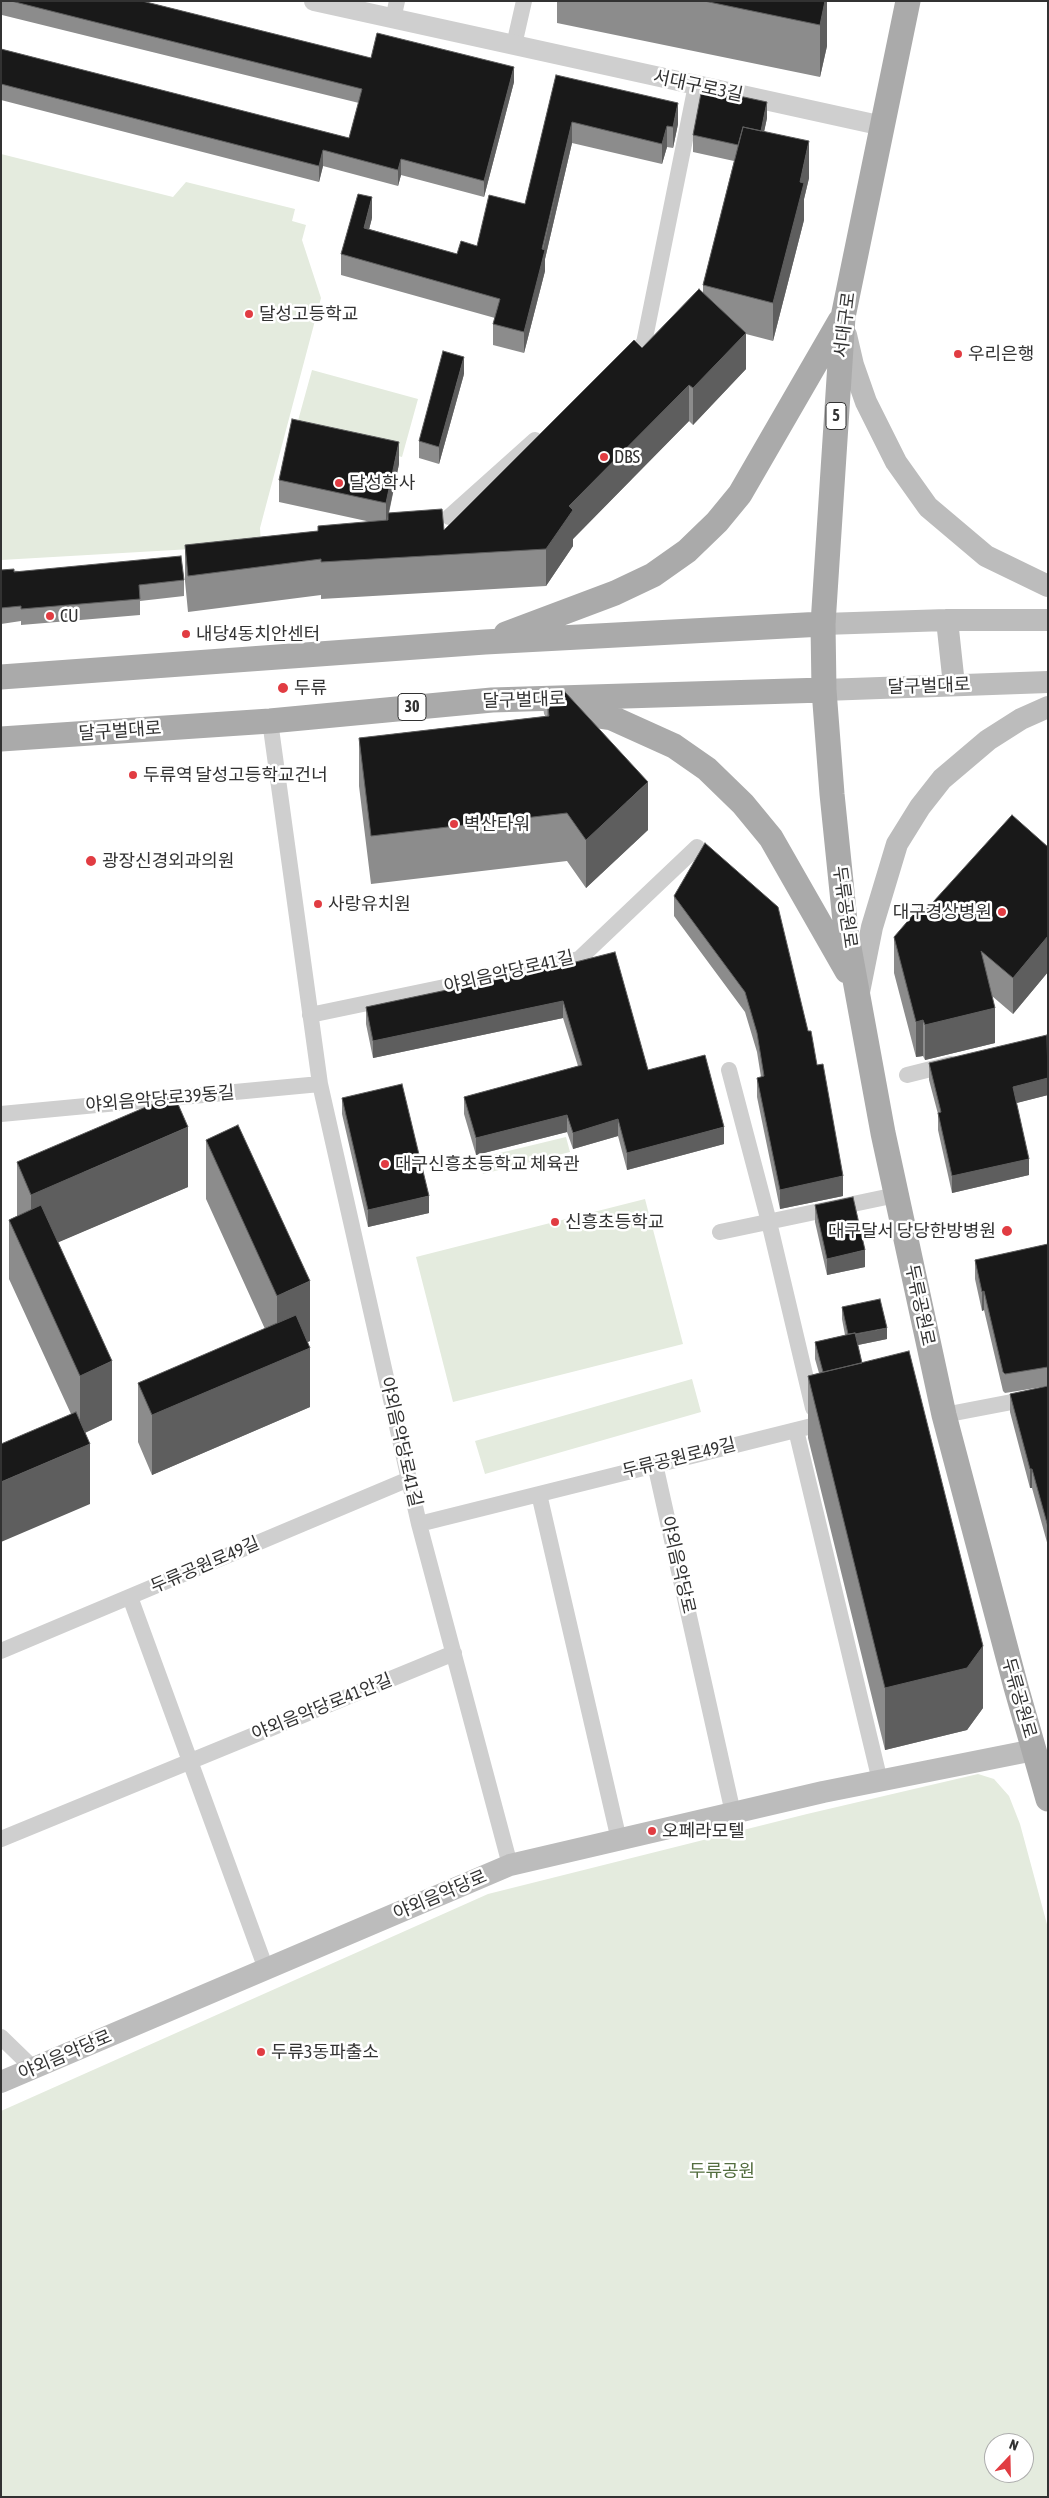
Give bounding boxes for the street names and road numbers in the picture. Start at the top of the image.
street label: 서대구로3길 [651,66,745,106]
street label: 서대구로 [830,291,860,359]
road number: 5 [826,402,846,430]
street label: 달구벌대로 [887,674,971,698]
street label: 달구벌대로 [482,688,566,712]
road number: 30 [398,694,426,720]
street label: 달구벌대로 [78,717,162,745]
street label: 두류공원로 [829,864,861,950]
street label: 야외음악당로41길 [442,947,576,997]
street label: 야외음악당로39동길 [85,1082,235,1116]
street label: 두류공원로 [901,1262,939,1348]
street label: 야외음악당로41길 [376,1375,426,1509]
street label: 두류공원로49길 [620,1433,738,1483]
street label: 야외음악당로 [656,1514,700,1616]
street label: 두류공원로49길 [147,1532,263,1598]
street label: 두류공원로 [997,1655,1041,1741]
street label: 야외음악당로41안길 [249,1669,395,1745]
street label: 야외음악당로 [390,1866,490,1924]
street label: 야외음악당로 [15,2026,115,2084]

